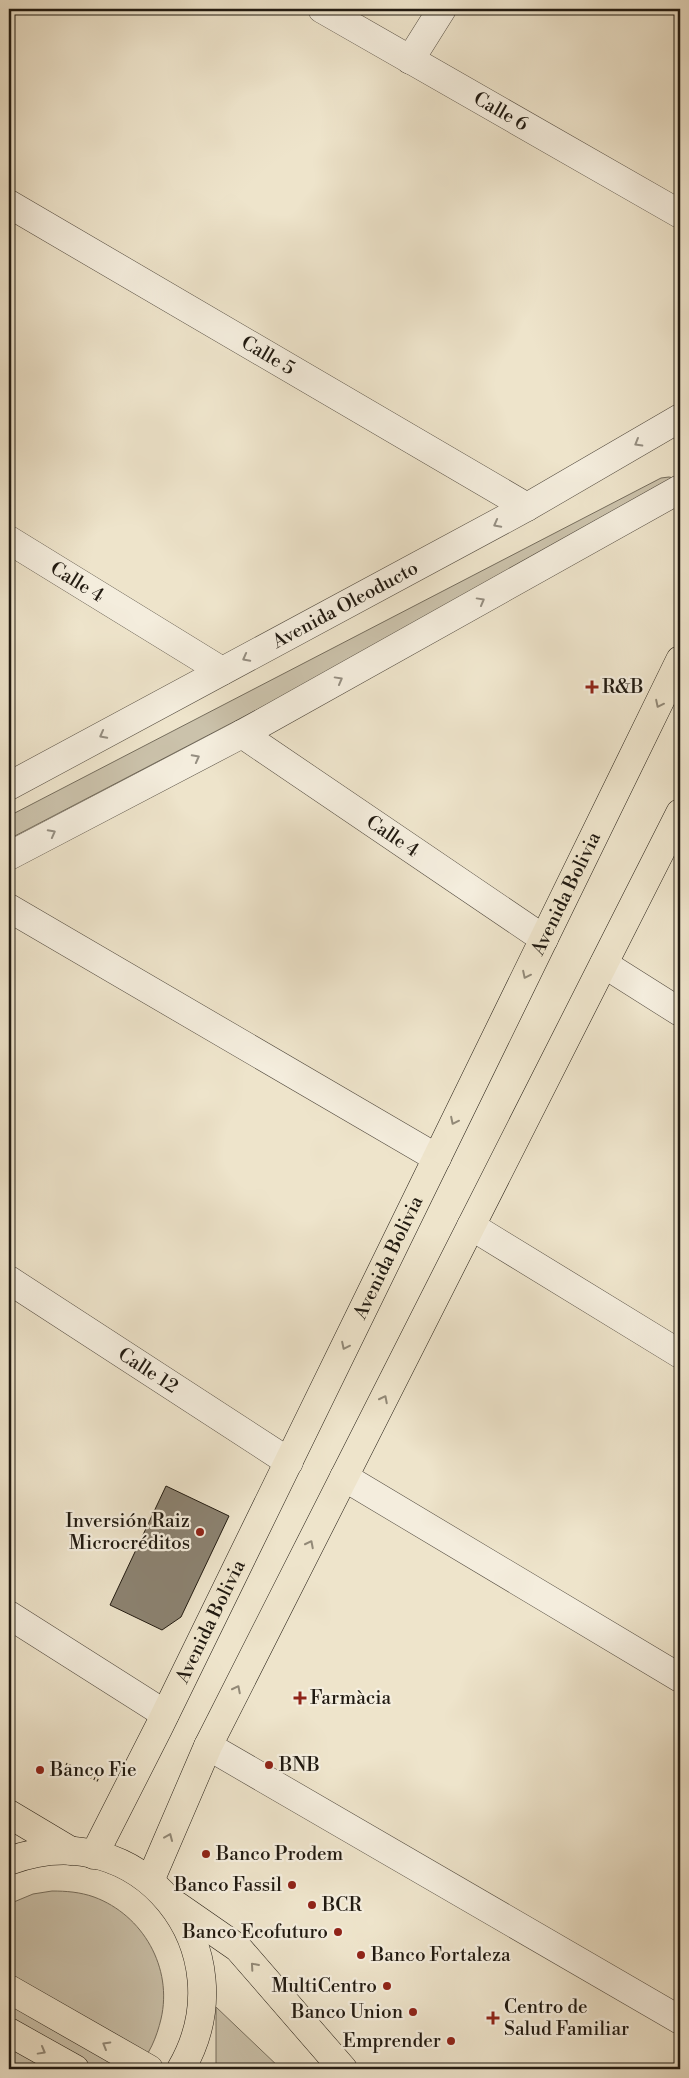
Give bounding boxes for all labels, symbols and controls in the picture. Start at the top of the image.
street label: Calle 6 [469,86,532,136]
street label: Calle 5 [237,330,299,380]
one-way arrow [635,436,644,446]
one-way arrow [493,517,502,527]
street label: Calle 4 [46,556,108,608]
street label: Avenida Oleoducto [267,556,422,654]
one-way arrow [475,597,484,607]
one-way arrow [242,652,251,662]
place label: R&B [602,675,644,699]
one-way arrow [333,676,342,686]
marker: R&B [586,681,598,693]
one-way arrow [655,699,665,708]
one-way arrow [99,729,108,739]
one-way arrow [191,754,200,764]
street label: Calle 4 [362,810,424,863]
street label: Avenida Bolivia [525,828,606,960]
one-way arrow [47,829,56,839]
one-way arrow [522,970,532,979]
one-way arrow [450,1116,461,1125]
street label: Avenida Bolivia [348,1192,429,1324]
one-way arrow [341,1341,351,1350]
street label: Calle 12 [114,1342,183,1399]
one-way arrow [378,1395,388,1404]
place label: Inversión Raiz Microcréditos [66,1509,190,1555]
marker: Inversión Raiz Microcréditos [194,1526,206,1538]
one-way arrow [304,1541,314,1550]
street label: Avenida Bolivia [170,1556,251,1688]
one-way arrow [231,1685,241,1694]
place label: Farmàcia [310,1686,392,1710]
marker: Farmàcia [294,1692,306,1704]
place label: BNB [278,1753,320,1777]
place label: Banco Fie [49,1758,137,1782]
marker: BNB [263,1759,275,1771]
marker: Banco Fie [34,1764,46,1776]
one-way arrow [162,1833,173,1842]
place label: Banco Prodem [215,1842,344,1866]
marker: Banco Prodem [200,1848,212,1860]
place label: Banco Fassil [173,1873,282,1897]
marker: Banco Fassil [286,1879,298,1891]
place label: BCR [321,1893,362,1917]
marker: BCR [306,1899,318,1911]
place label: Banco Ecofuturo [181,1920,328,1944]
marker: Banco Ecofuturo [332,1926,344,1938]
place label: Banco Fortaleza [370,1943,511,1967]
marker: Banco Fortaleza [355,1949,367,1961]
one-way arrow [251,1963,260,1972]
place label: MultiCentro [271,1974,377,1998]
marker: MultiCentro [381,1980,393,1992]
place label: Centro de Salud Familiar [504,1995,629,2041]
place label: Banco Union [290,2000,403,2024]
marker: Banco Union [407,2006,419,2018]
marker: Centro de Salud Familiar [486,2011,500,2025]
place label: Emprender [343,2029,441,2053]
marker: Emprender [445,2035,457,2047]
one-way arrow [103,2041,112,2051]
one-way arrow [36,2044,45,2054]

